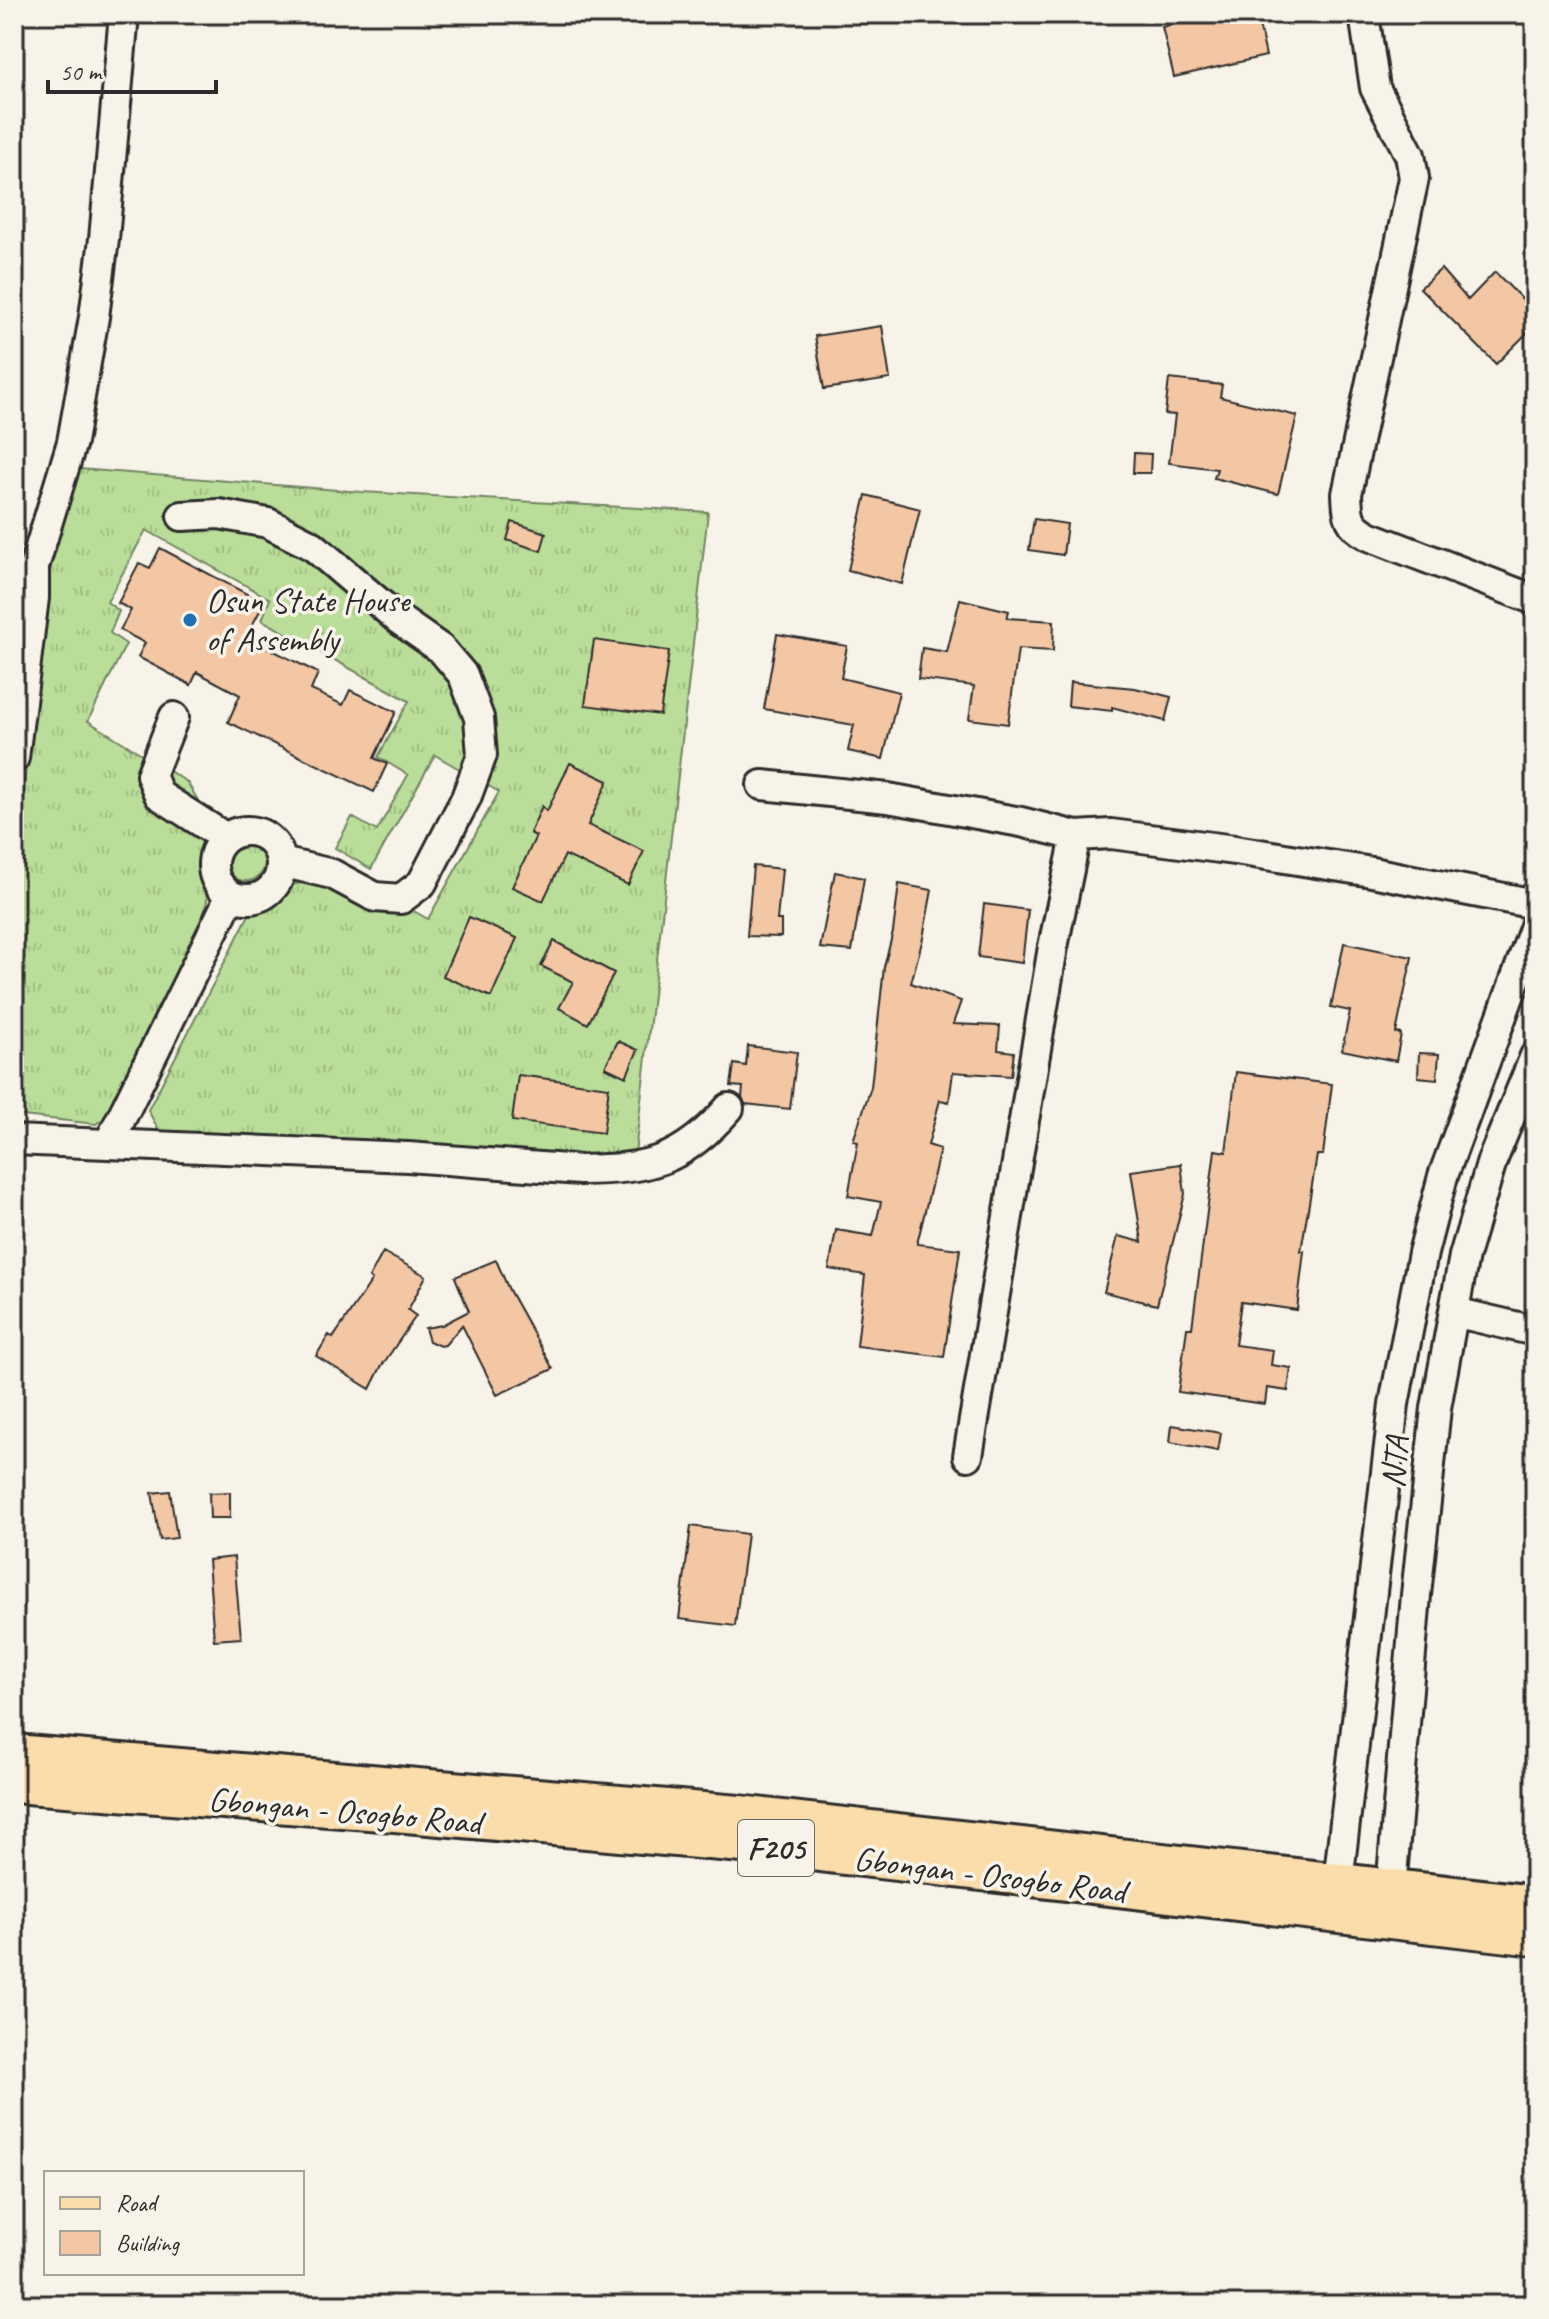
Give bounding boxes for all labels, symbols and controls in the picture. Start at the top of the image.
scale bar [48,44,216,94]
text: 50 m [60,57,103,87]
place label: Osun State House of Assembly [206,579,411,661]
marker: Osun State House of Assembly [181,611,199,629]
street label: NTA [1370,1432,1419,1490]
street label: Gbongan - Osogbo Road [207,1777,488,1844]
road number: F205 [738,1820,814,1876]
street label: Gbongan - Osogbo Road [852,1837,1133,1913]
legend [44,2171,304,2275]
text: Road [116,2188,160,2218]
text: Building [116,2228,181,2258]

